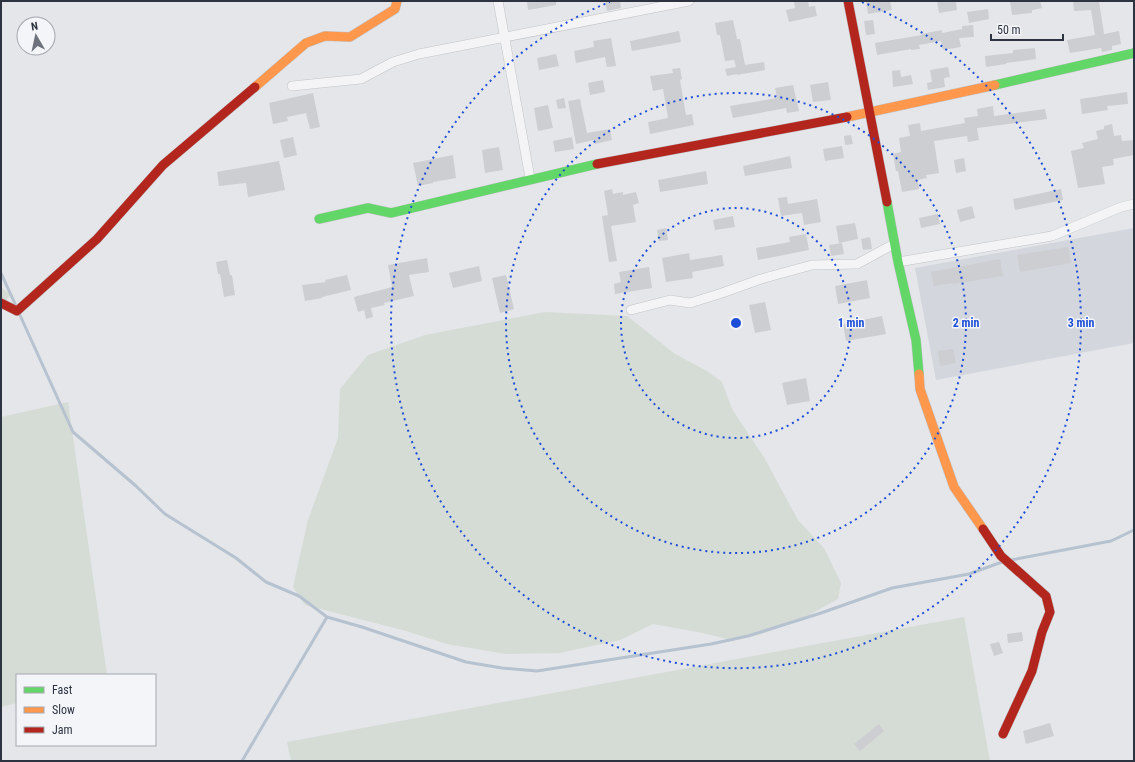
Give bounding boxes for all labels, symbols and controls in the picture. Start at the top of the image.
north arrow [16,16,56,56]
scale bar [991,16,1063,42]
text: N [30,20,39,34]
text: 50 m [997,23,1021,37]
centre of rings [729,316,743,330]
text: 1 min [838,316,864,330]
text: 2 min [953,316,979,330]
text: 3 min [1068,316,1094,330]
legend [16,674,156,746]
text: Fast [52,683,73,697]
text: Slow [52,703,75,717]
text: Jam [52,723,73,737]

